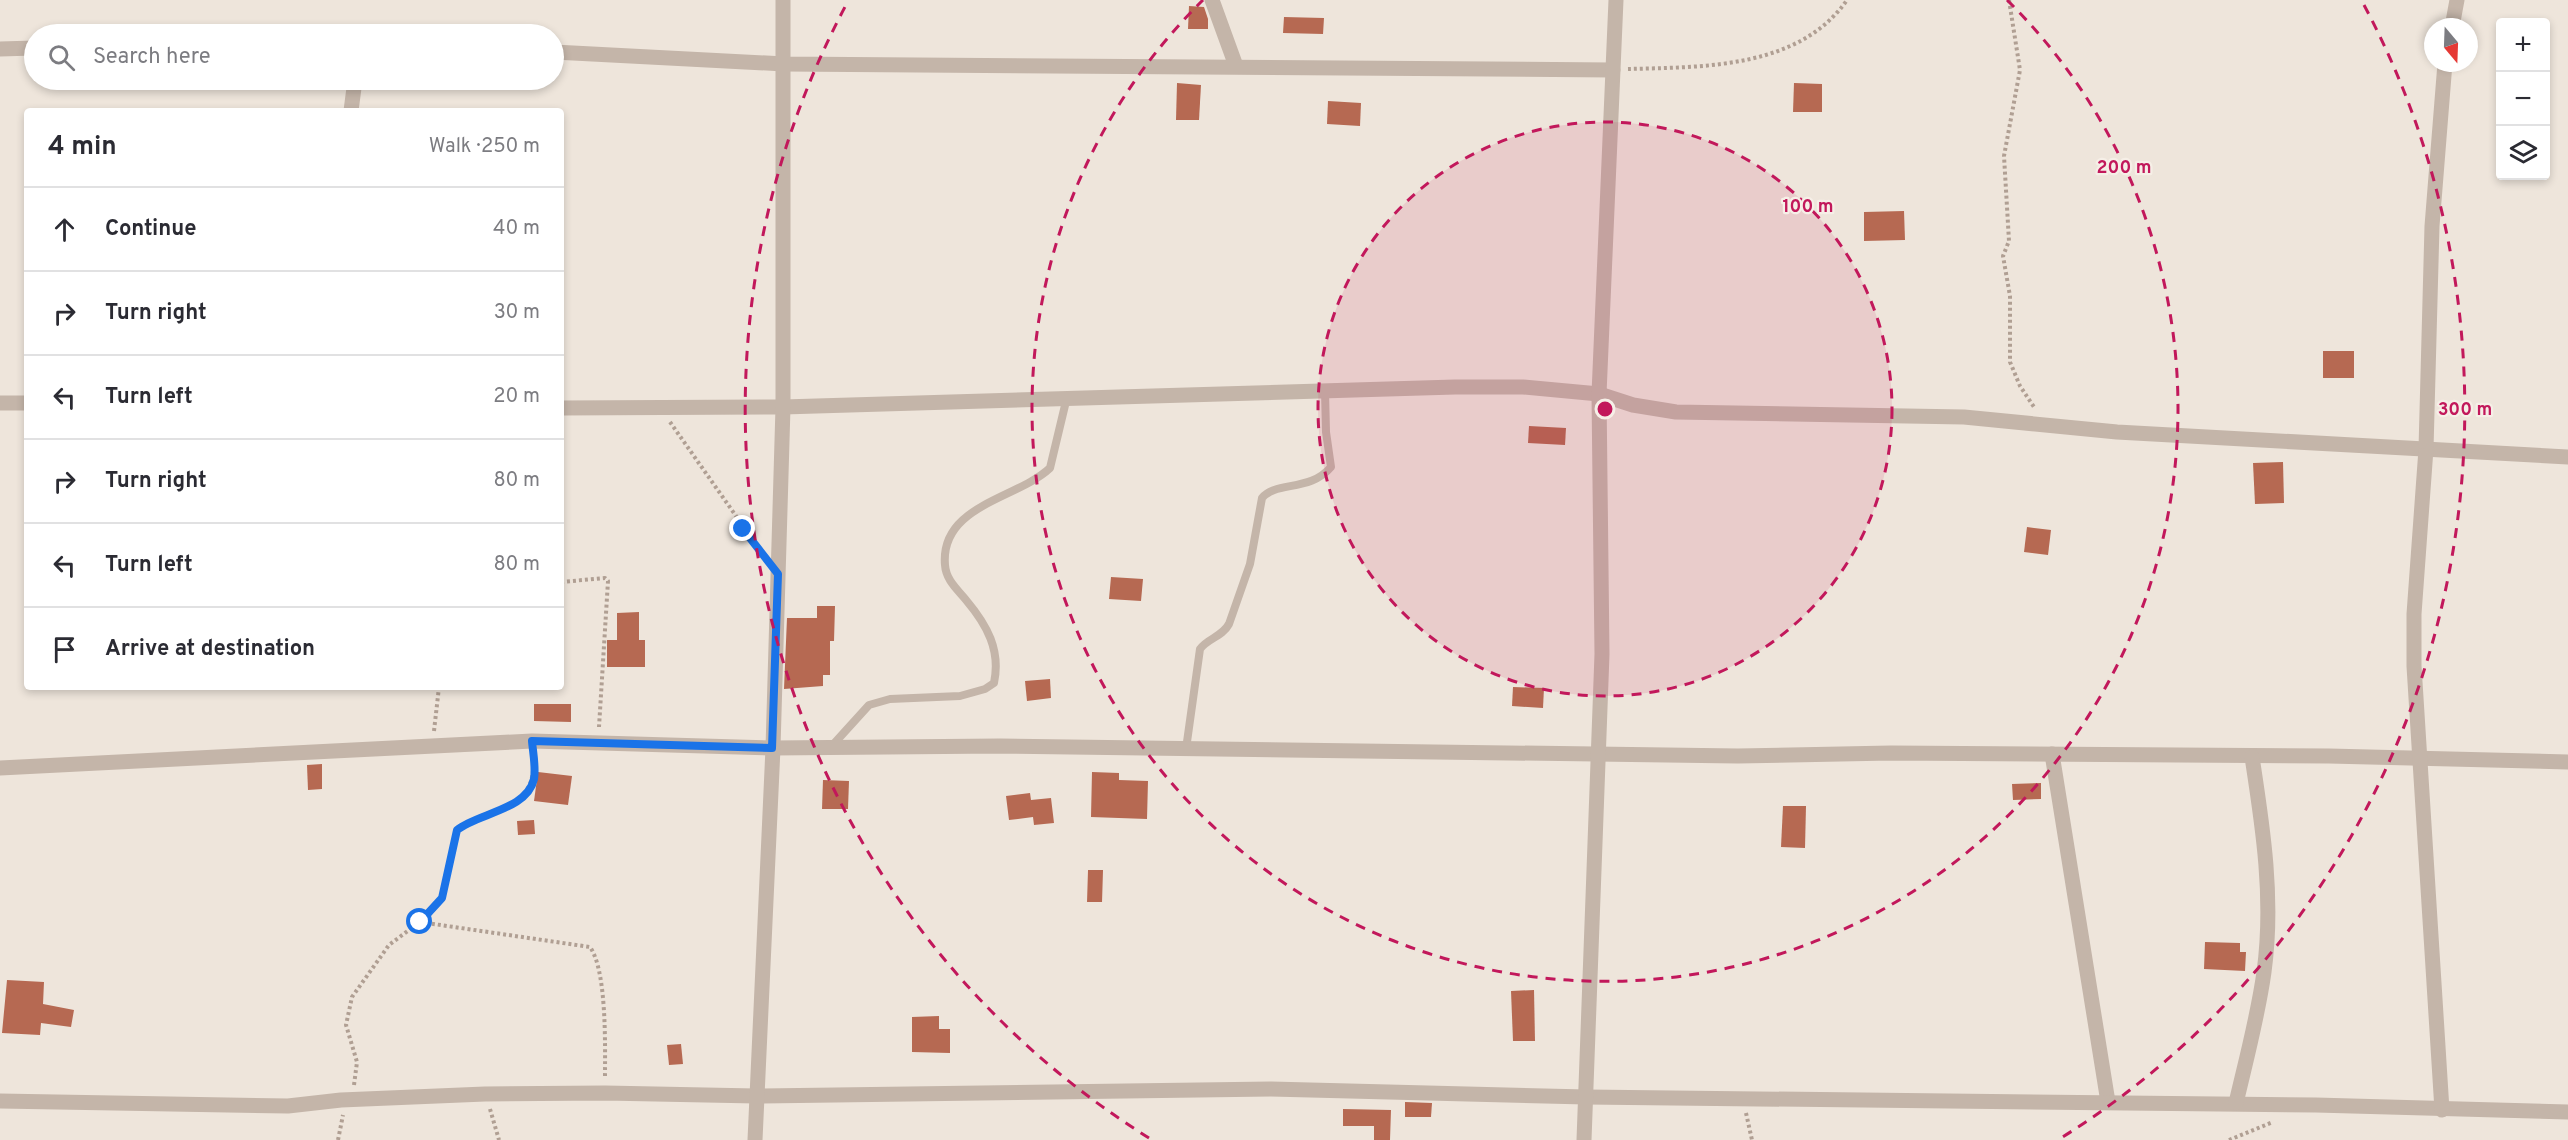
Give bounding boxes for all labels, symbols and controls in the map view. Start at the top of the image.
north arrow [2424,18,2478,72]
map controls [2496,18,2550,180]
button: + [2496,18,2550,72]
search box [24,24,564,90]
icon: search [45,41,78,74]
text: Search here [93,44,211,71]
button: − [2496,72,2550,126]
button: layers [2496,126,2550,180]
text: 4 min [48,131,117,164]
text: Walk · 250 m [429,134,540,160]
text: 200 m [2096,157,2152,180]
text: 100 m [1782,196,1834,219]
icon: ahead [48,213,81,246]
text: Continue [105,216,196,243]
text: 40 m [493,216,540,242]
icon: right [48,297,81,330]
text: Turn right [105,300,207,327]
text: 30 m [494,300,540,326]
icon: left [48,381,81,414]
text: Turn left [105,384,193,411]
text: 20 m [493,384,540,410]
centre of rings [1595,399,1615,419]
text: 300 m [2438,399,2492,422]
icon: right [48,465,81,498]
text: Turn right [105,468,207,495]
text: 80 m [494,468,540,494]
route end [729,515,755,541]
icon: left [48,549,81,582]
text: Turn left [105,552,193,579]
text: 80 m [494,552,540,578]
icon: arrive [48,633,81,666]
text: Arrive at destination [105,636,315,663]
route start [406,908,432,934]

